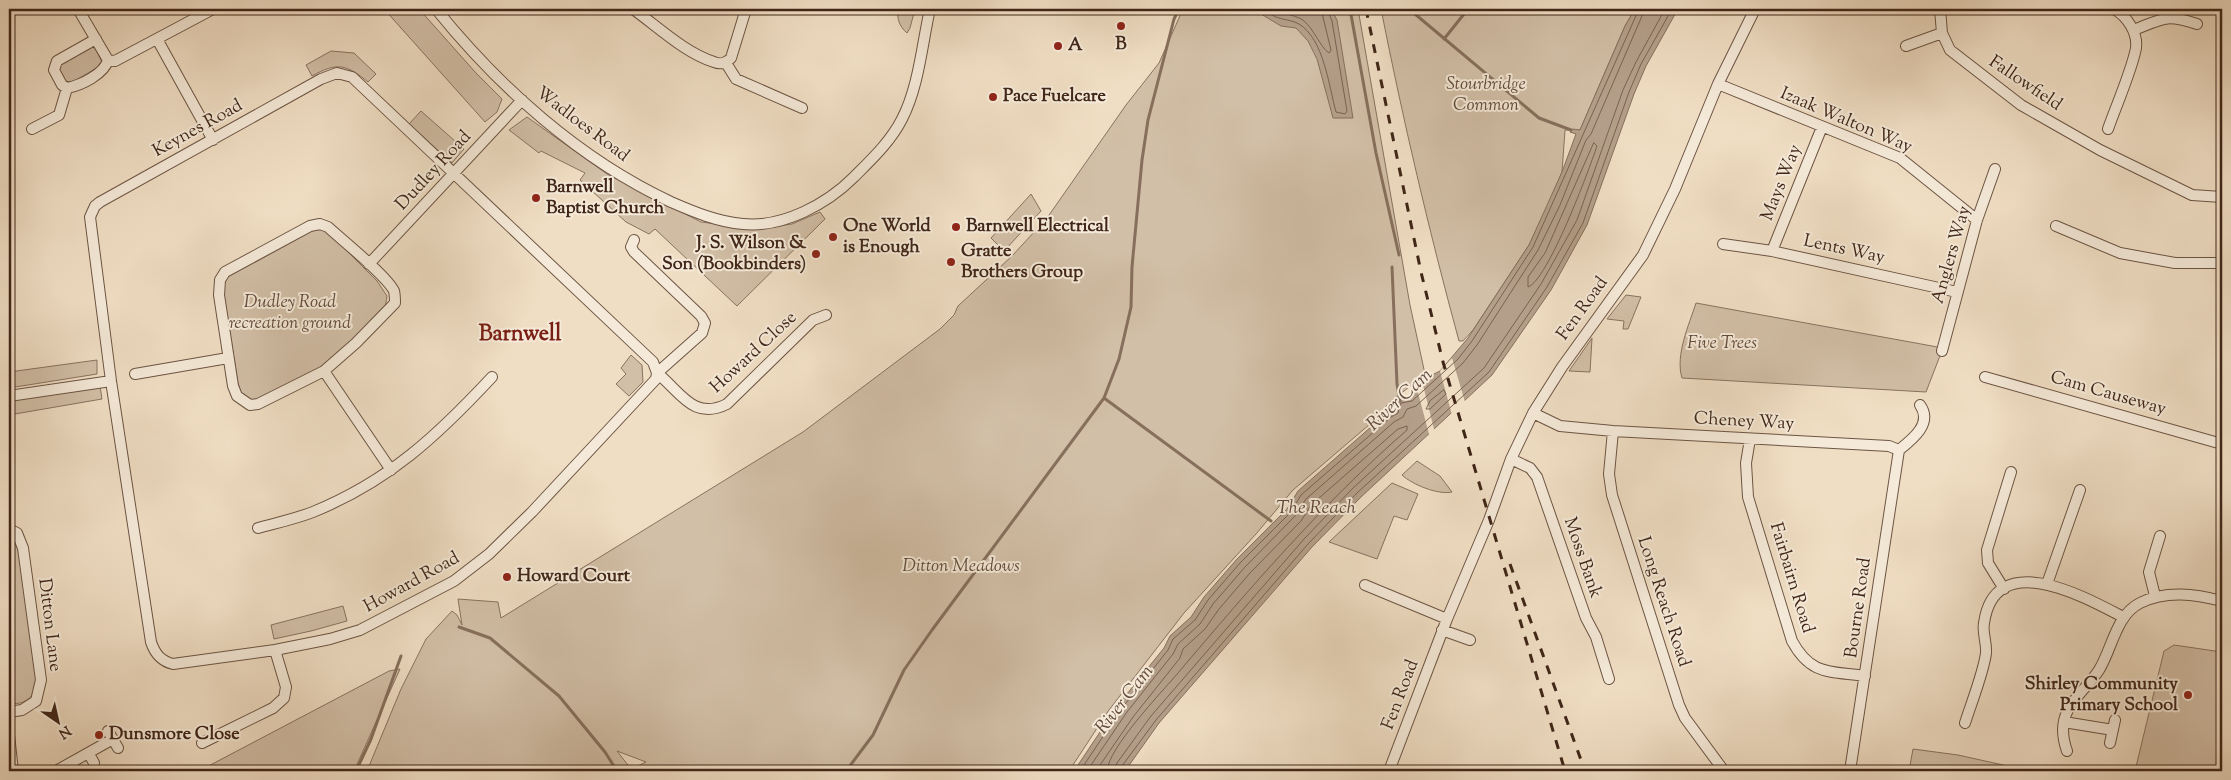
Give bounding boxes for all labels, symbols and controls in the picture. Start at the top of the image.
marker: B [1115,20,1127,32]
place label: B [1115,32,1127,58]
place label: A [1068,33,1083,59]
marker: A [1052,40,1064,52]
street label: Fallowfield [1983,50,2067,118]
park label: Stourbridge Common [1446,72,1526,119]
street label: Wadloes Road [530,81,634,169]
street label: Izaak Walton Way [1776,81,1916,161]
place label: Pace Fuelcare [1003,84,1106,110]
marker: Pace Fuelcare [987,91,999,103]
street label: Keynes Road [148,93,248,165]
street label: Dudley Road [390,125,478,217]
street label: Mays Way [1755,141,1809,225]
place label: Barnwell Baptist Church [546,175,665,222]
marker: Barnwell Baptist Church [530,192,542,204]
street label: Anglers Way [1926,203,1978,307]
place label: One World is Enough [843,214,932,261]
place label: Barnwell Electrical [966,214,1110,240]
marker: Barnwell Electrical [950,221,962,233]
street label: Lents Way [1801,229,1887,271]
place label: J. S. Wilson & Son (Bookbinders) [662,231,807,278]
marker: One World is Enough [827,231,839,243]
place label: Gratte Brothers Group [961,239,1083,286]
marker: J. S. Wilson & Son (Bookbinders) [810,248,822,260]
marker: Gratte Brothers Group [945,256,957,268]
street label: Fen Road [1551,272,1615,346]
park label: Dudley Road recreation ground [229,290,351,337]
street label: Howard Close [705,306,803,400]
district label: Barnwell [479,319,562,351]
park label: Five Trees [1687,331,1757,357]
water label: River Cam [1361,362,1439,438]
street label: Cam Causeway [2047,365,2169,423]
street label: Cheney Way [1693,406,1795,438]
water label: The Reach [1276,495,1357,522]
street label: Moss Bank [1556,514,1608,602]
street label: Fairbairn Road [1762,519,1820,637]
street label: Long Reach Road [1630,534,1696,670]
street label: Howard Road [359,546,465,620]
park label: Ditton Meadows [902,554,1020,580]
street label: Bourne Road [1839,556,1879,660]
place label: Howard Court [517,564,631,590]
marker: Howard Court [501,571,513,583]
street label: Ditton Lane [30,577,68,673]
street label: Fen Road [1376,656,1426,734]
water label: River Cam [1089,659,1161,741]
place label: Shirley Community Primary School [2025,672,2179,719]
marker: Shirley Community Primary School [2182,689,2194,701]
north arrow [32,698,82,748]
text: N [54,720,74,743]
place label: Dunsmore Close [109,722,240,748]
marker: Dunsmore Close [93,729,105,741]

